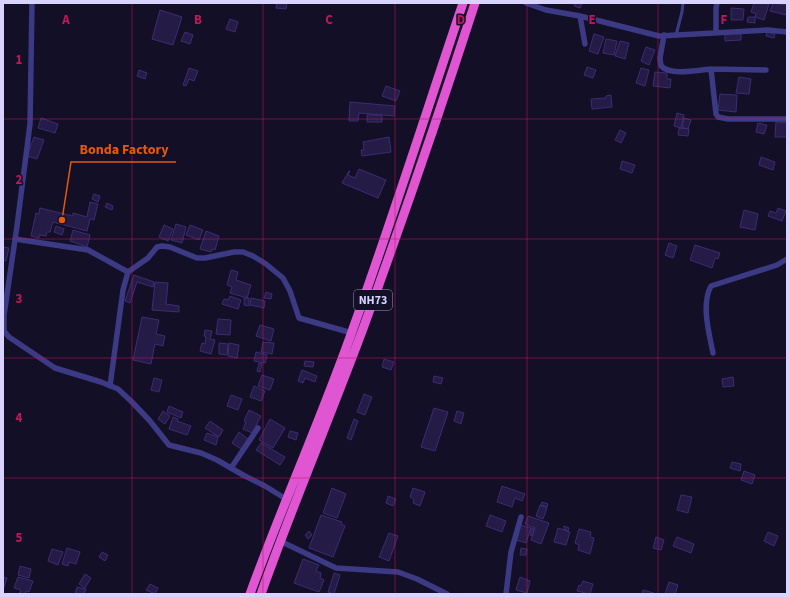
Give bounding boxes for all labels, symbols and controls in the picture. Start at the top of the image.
text: A [61,11,70,29]
text: B [194,11,202,29]
text: C [325,11,333,29]
text: D [457,11,465,29]
text: E [588,11,596,29]
text: F [721,11,728,29]
text: 1 [16,51,23,69]
callout: Bonda Factory [71,136,176,162]
text: Bonda Factory [80,140,169,160]
text: 2 [16,171,23,189]
text: 3 [16,290,23,308]
road number: NH73 [354,290,392,310]
text: 4 [16,409,23,427]
text: 5 [16,529,23,547]

